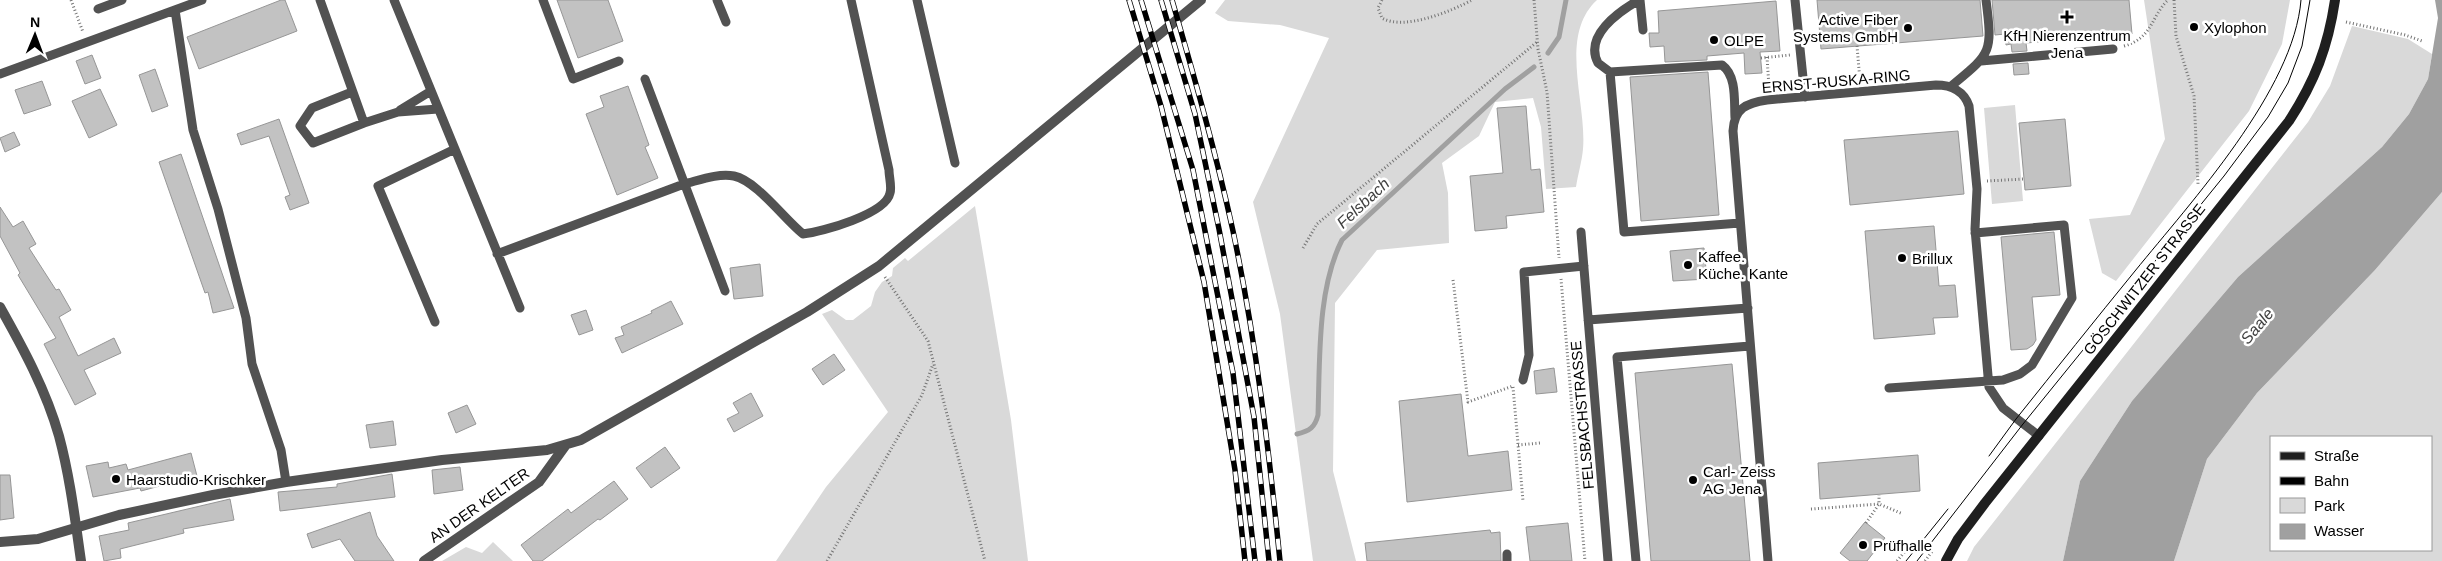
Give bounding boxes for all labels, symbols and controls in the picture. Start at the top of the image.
north arrow [10,10,60,60]
marker: KfH Nierenzentrum Jena [2060,10,2074,24]
place label: Active Fiber Systems GmbH [1793,11,1898,45]
text: N [30,14,40,30]
place label: Xylophon [2204,19,2267,36]
marker: Xylophon [2188,21,2200,33]
marker: Active Fiber Systems GmbH [1902,22,1914,34]
place label: KfH Nierenzentrum Jena [2003,27,2131,61]
place label: OLPE [1724,32,1764,49]
marker: OLPE [1708,34,1720,46]
street label: ERNST-RUSKA-RING [1761,66,1911,96]
water label: Felsbach [1333,175,1393,231]
street label: GÖSCHWITZER STRASSE [2080,200,2208,358]
place label: Kaffee. Küche. Kante [1698,248,1788,282]
place label: Brillux [1912,250,1953,267]
marker: Brillux [1896,252,1908,264]
marker: Kaffee. Küche. Kante [1682,259,1694,271]
water label: Saale [2237,305,2277,347]
street label: FELSBACHSTRASSE [1567,340,1597,490]
legend [2270,436,2432,551]
text: Straße [2314,447,2359,464]
place label: Carl- Zeiss AG Jena [1703,463,1776,497]
street label: AN DER KELTER [426,464,532,546]
place label: Haarstudio-Krischker [126,471,266,488]
text: Bahn [2314,472,2349,489]
marker: Haarstudio-Krischker [110,473,122,485]
marker: Carl- Zeiss AG Jena [1687,474,1699,486]
text: Park [2314,497,2345,514]
text: Wasser [2314,522,2364,539]
place label: Prüfhalle [1873,537,1932,554]
marker: Prüfhalle [1857,539,1869,551]

